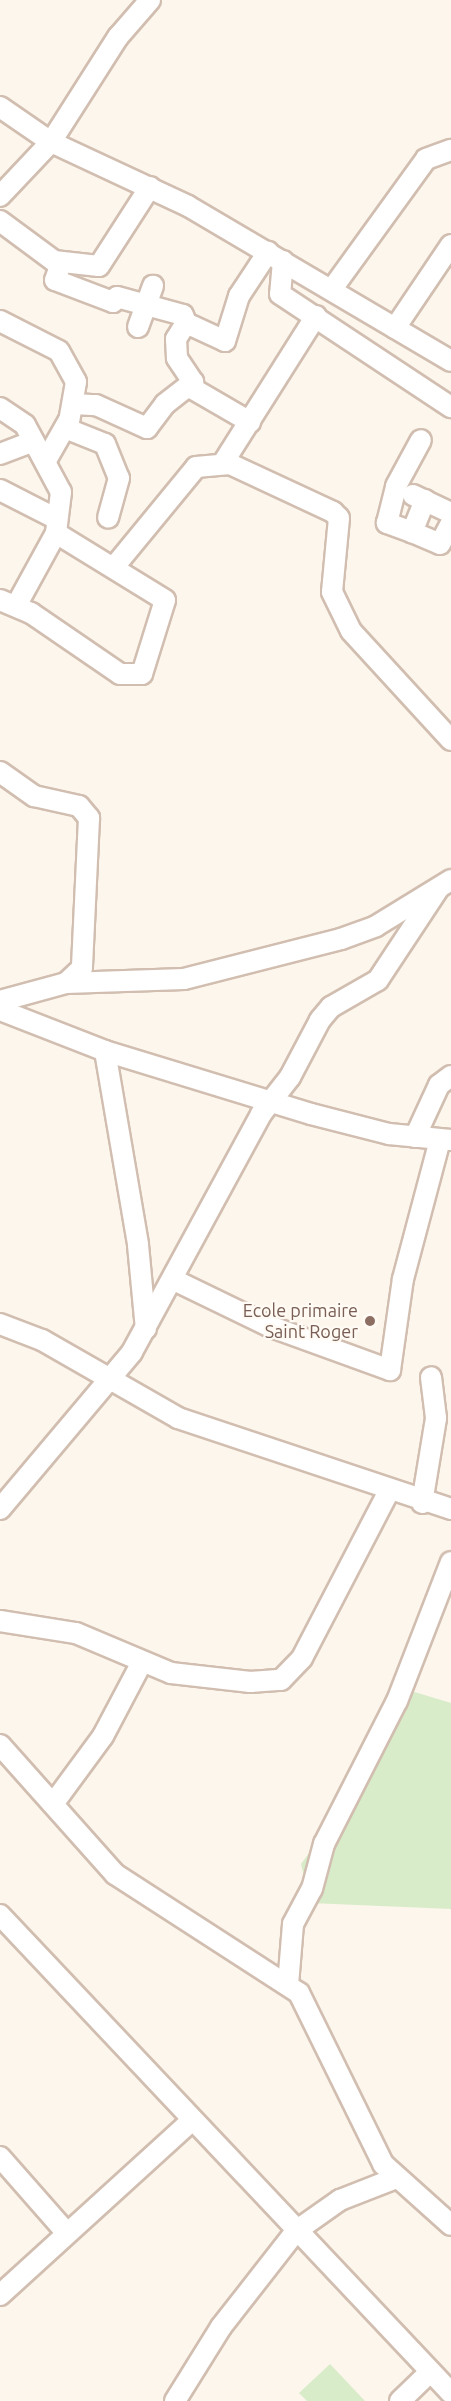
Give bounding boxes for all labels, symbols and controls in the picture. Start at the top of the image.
place label: Ecole primaire Saint Roger [243,1300,358,1342]
marker: Ecole primaire Saint Roger [363,1314,377,1328]

